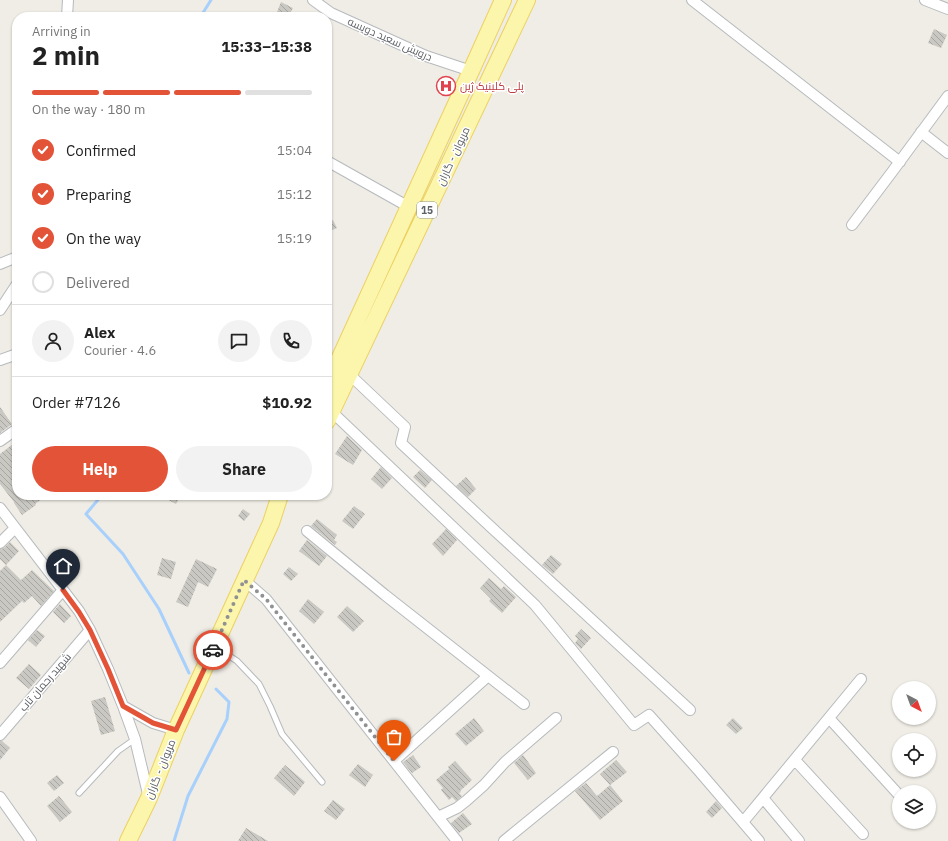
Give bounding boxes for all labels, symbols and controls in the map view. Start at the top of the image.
street label: درویش سعید دویسه [345,14,435,64]
text: Arriving in [32,23,91,40]
text: 15:33–15:38 [221,37,312,56]
text: 2 min [32,38,100,72]
hospital icon: پلی کلینیک ژین [435,75,457,97]
place label: پلی کلینیک ژین [460,79,524,93]
text: On the way · 180 m [32,101,145,118]
street label: مریوان - گاران [433,124,473,188]
icon: check [32,139,54,161]
text: Confirmed [66,141,136,160]
text: 15:04 [277,142,312,159]
icon: check [32,183,54,205]
text: Preparing [66,185,131,204]
text: 15:12 [277,186,312,203]
road number: 15 [417,202,437,218]
icon: check [32,227,54,249]
text: On the way [66,229,141,248]
text: 15:19 [277,230,312,247]
text: Delivered [66,273,130,292]
button: person [32,320,74,362]
button: chat [218,320,260,362]
button: phone [270,320,312,362]
text: Alex [84,323,115,342]
text: Courier · 4.6 [84,342,156,359]
text: Order #7126 [32,393,121,412]
text: $10.92 [262,393,312,412]
button: Help [32,446,168,492]
button: Share [176,446,312,492]
pin [46,549,80,590]
icon: home [52,555,74,577]
courier [193,630,233,670]
icon: car [202,639,224,661]
street label: شهید رحمان تاب [16,650,74,714]
north arrow [892,681,936,725]
map controls [892,681,936,829]
pin [377,720,411,761]
icon: bag [383,726,405,748]
button: locate [892,733,936,777]
street label: مریوان - گاران [142,737,178,801]
button: layers [892,785,936,829]

